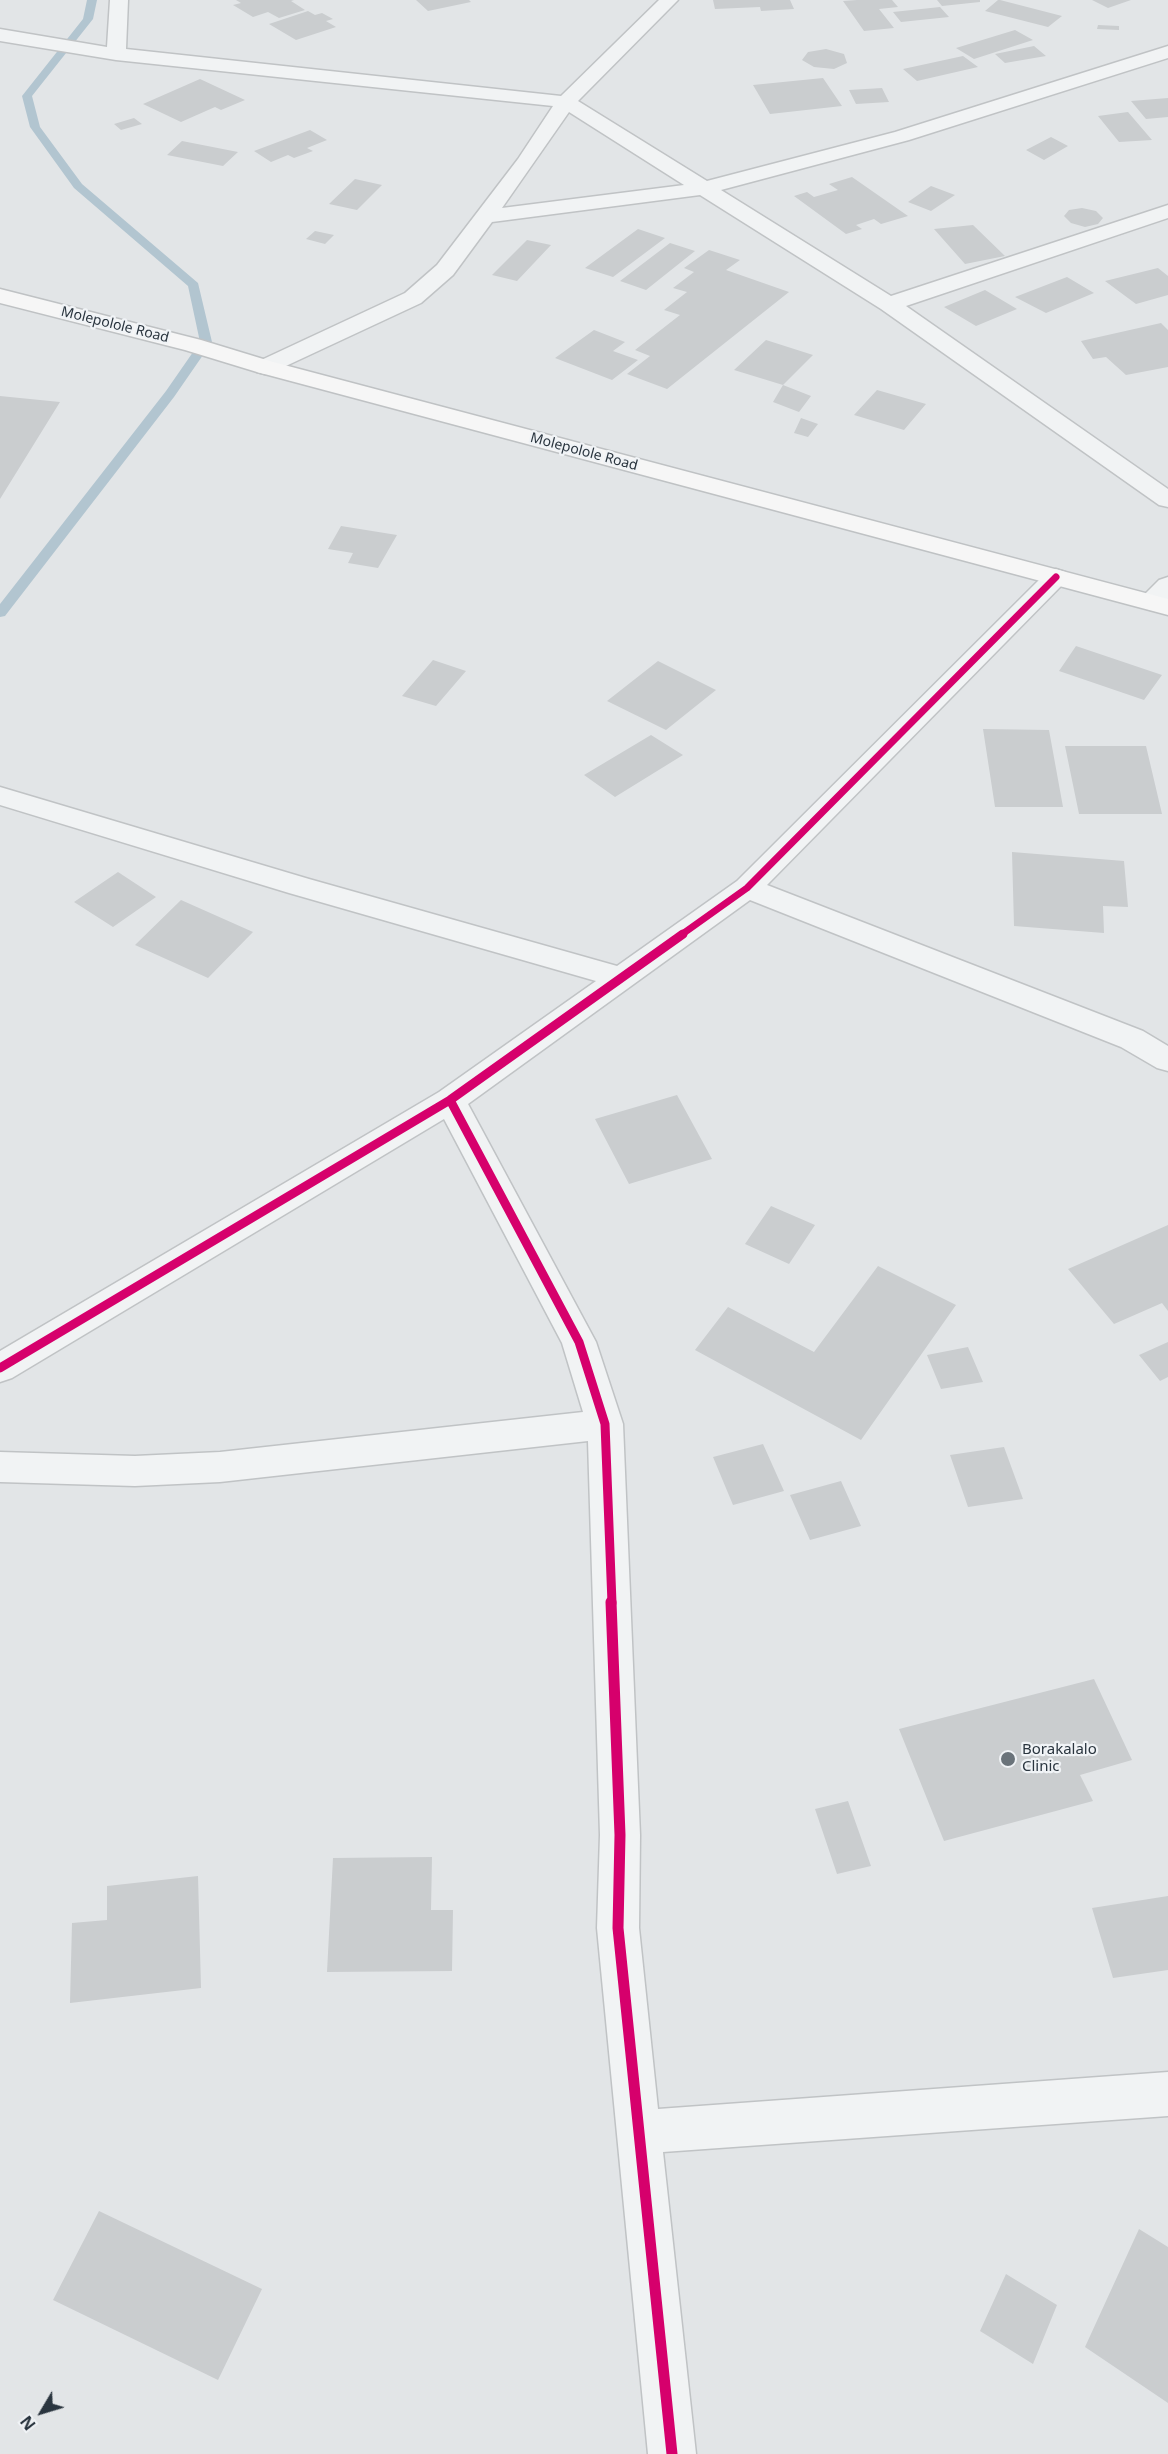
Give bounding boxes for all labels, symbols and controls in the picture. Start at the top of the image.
street label: Molepolole Road [59,303,171,347]
street label: Molepolole Road [528,430,640,474]
place label: Borakalalo Clinic [1022,1741,1097,1776]
marker: Borakalalo Clinic [999,1750,1017,1768]
north arrow [12,2382,72,2442]
text: N [15,2411,40,2435]

